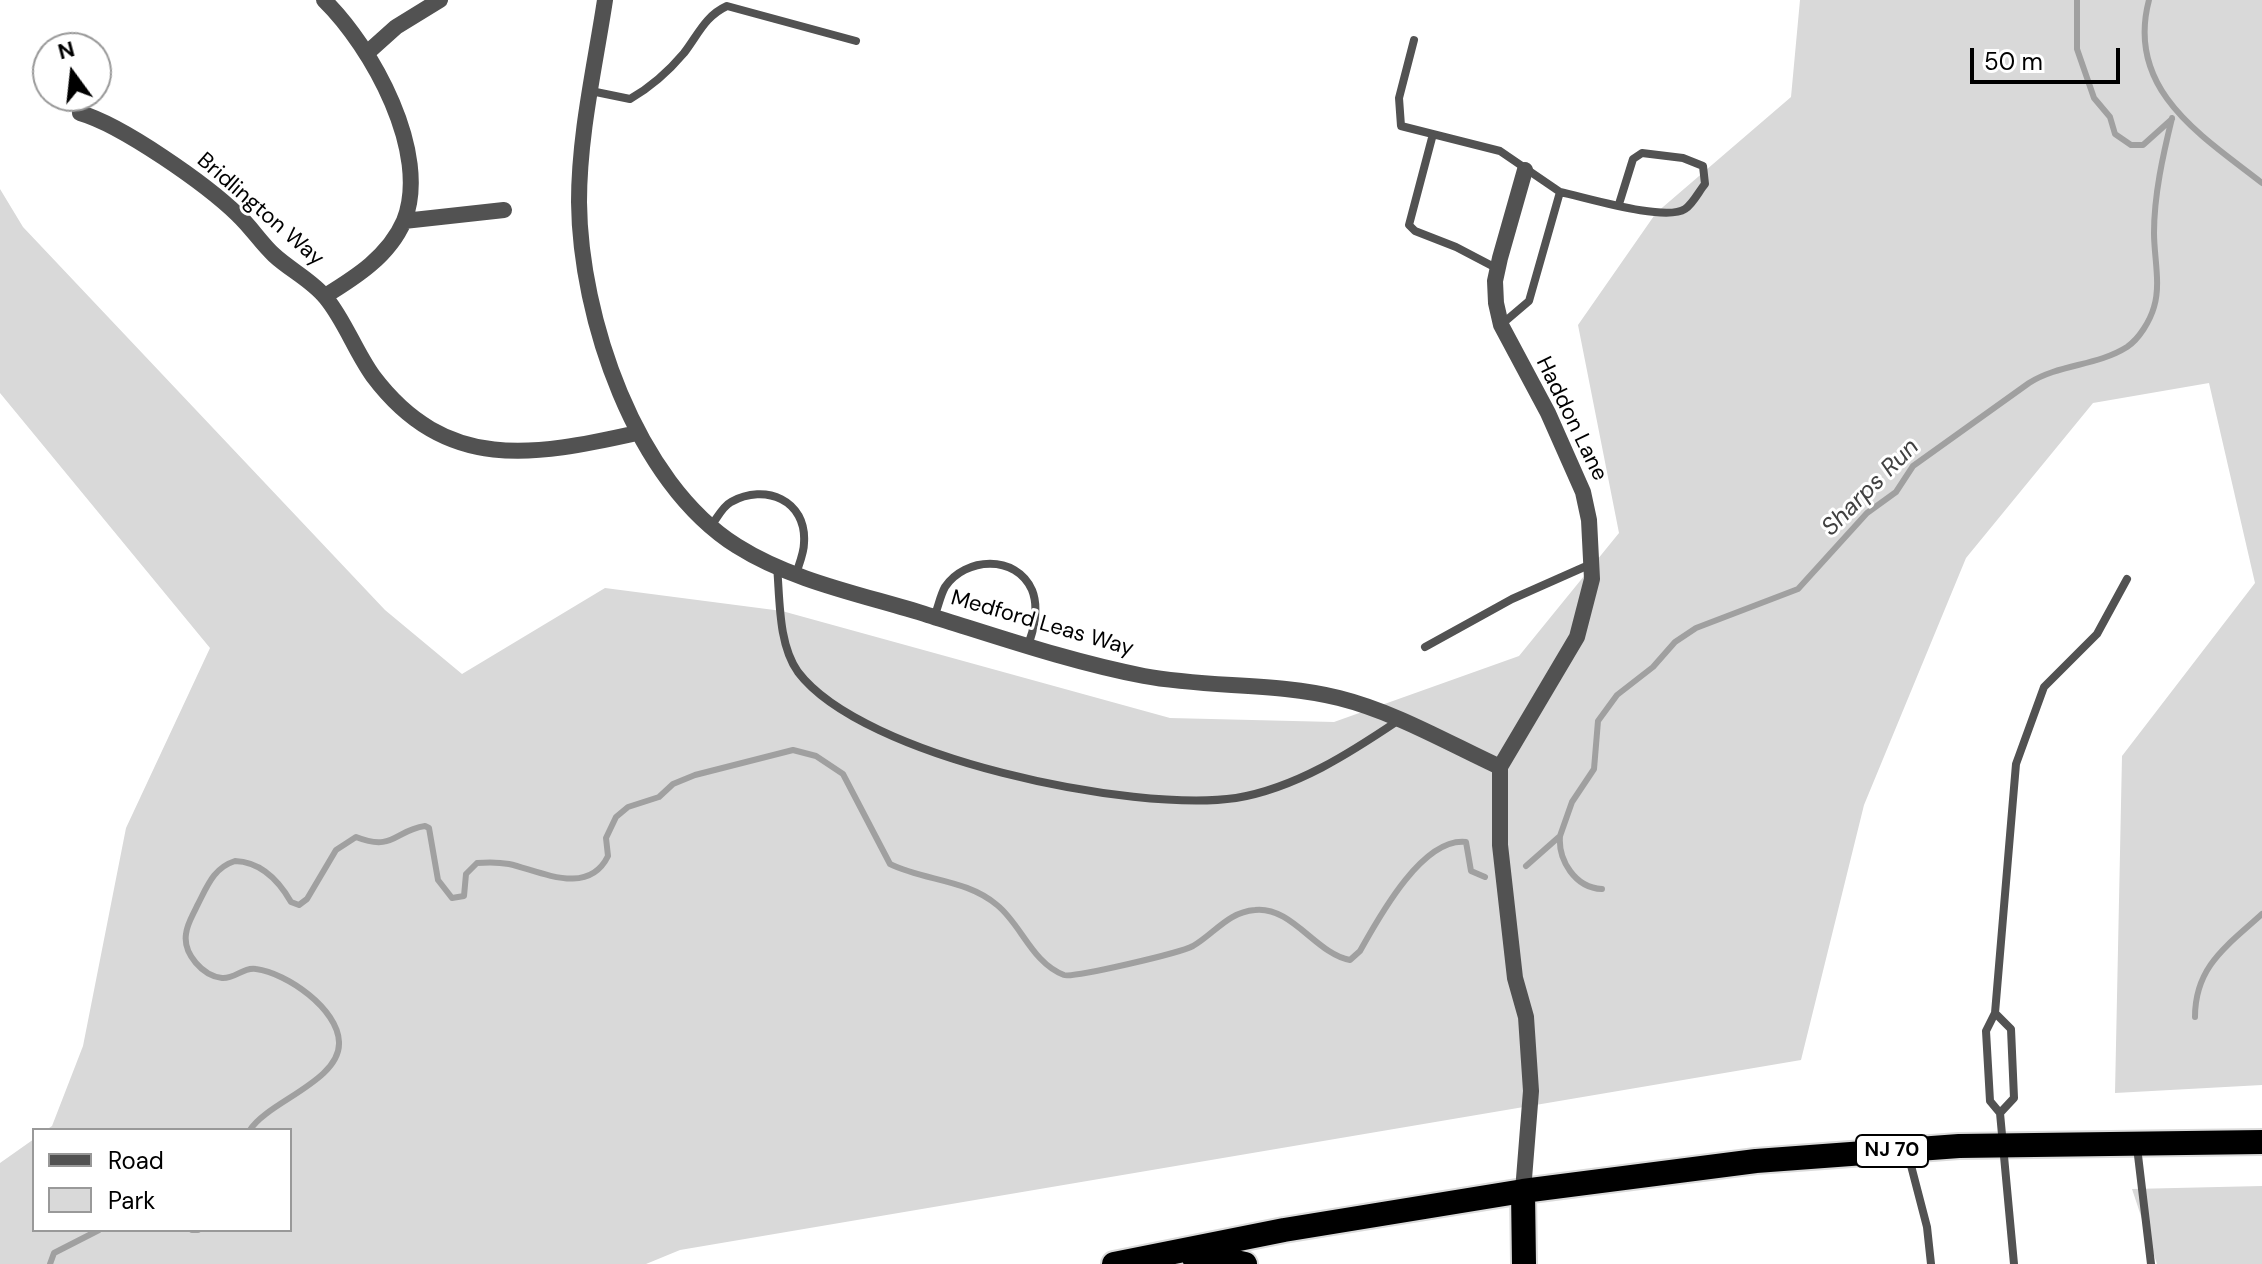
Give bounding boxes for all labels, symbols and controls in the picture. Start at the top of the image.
north arrow [32,32,112,112]
scale bar [1974,32,2124,82]
text: N [55,34,78,66]
text: 50 m [1984,46,2043,77]
street label: Bridlington Way [191,148,329,272]
street label: Haddon Lane [1530,353,1612,485]
water label: Sharps Run [1816,433,1926,543]
street label: Medford Leas Way [948,585,1136,663]
legend [32,1128,292,1232]
road number: NJ 70 [1856,1135,1928,1167]
text: Road [108,1145,164,1176]
text: Park [108,1185,155,1216]

